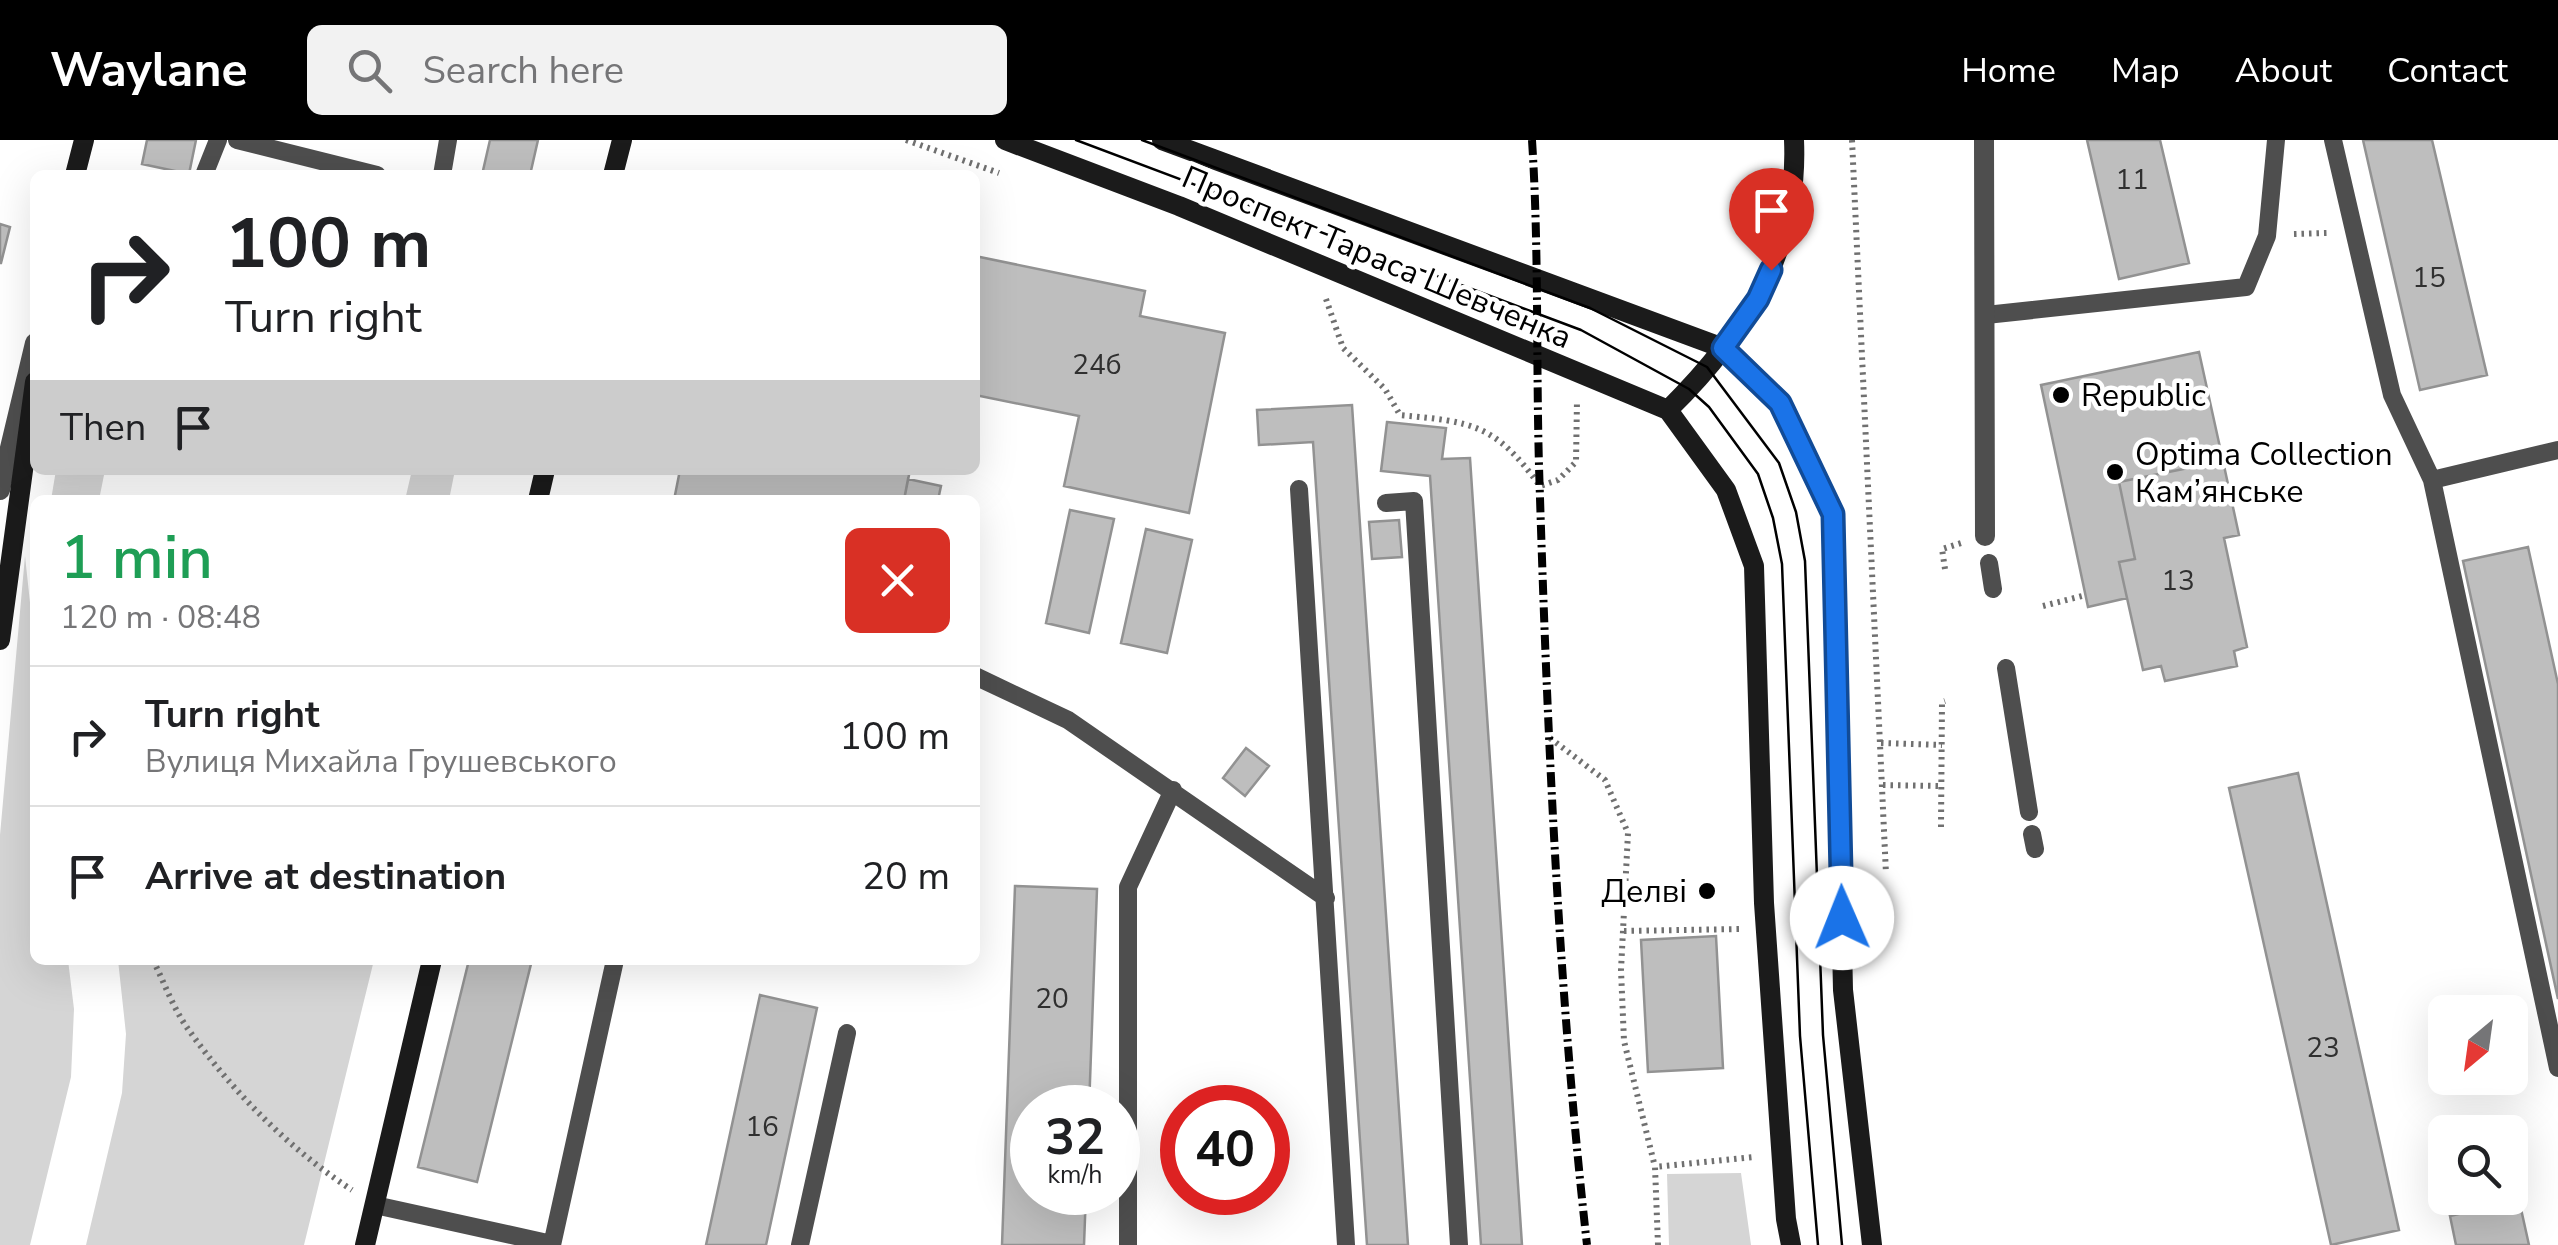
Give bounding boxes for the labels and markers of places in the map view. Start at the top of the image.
pin [1729,168,1814,271]
place label: Republic [2081,374,2206,417]
marker: Republic [2050,384,2072,406]
place label: Optima Collection Кам’янське [2135,433,2393,513]
marker: Optima Collection Кам’янське [2104,461,2126,483]
place label: Делві [1601,870,1687,913]
marker: Делві [1696,880,1718,902]

